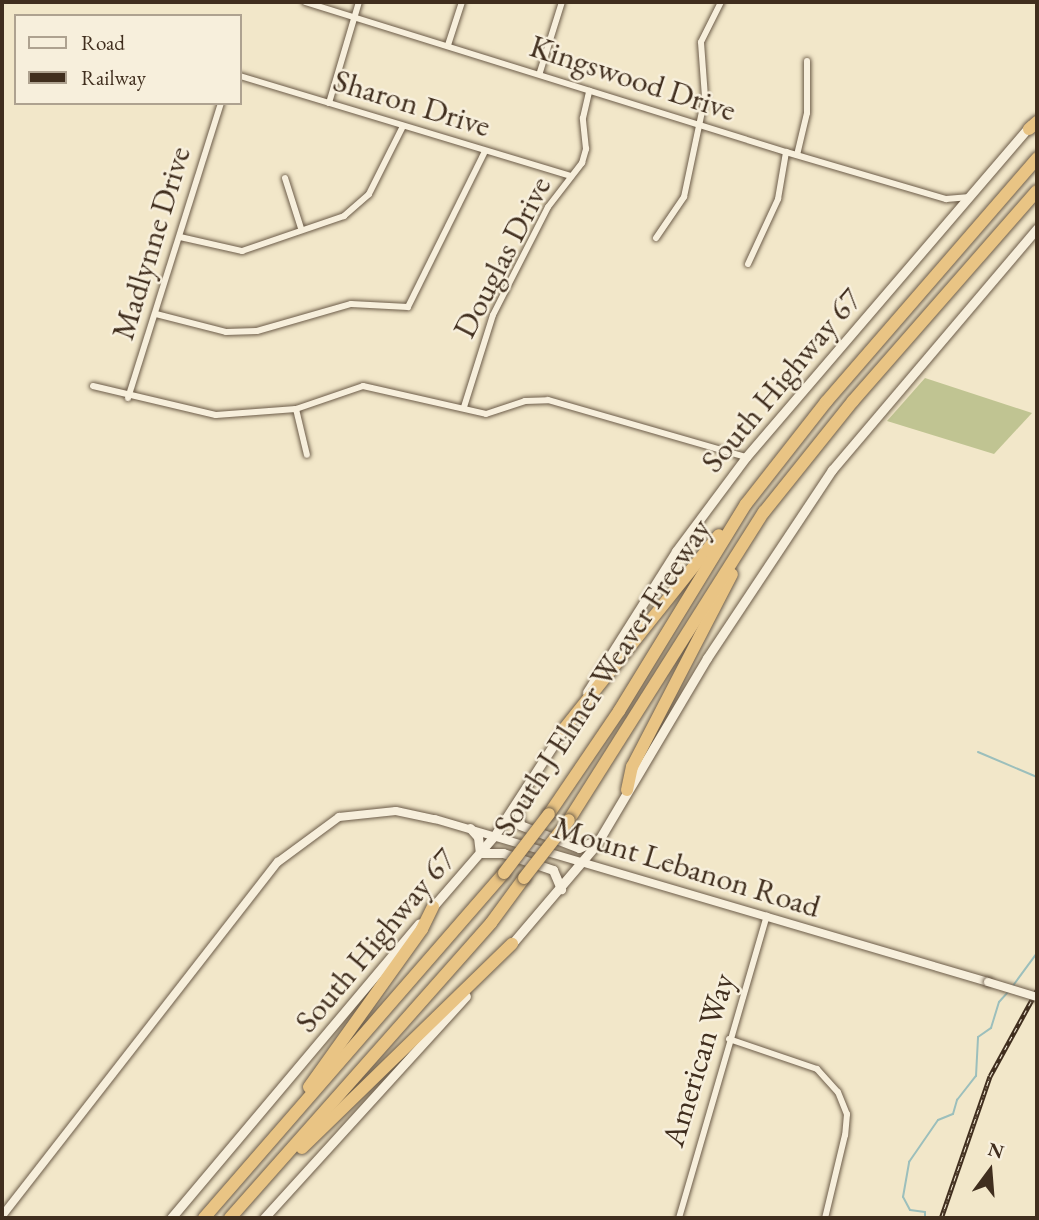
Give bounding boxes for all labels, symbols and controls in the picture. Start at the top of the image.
legend [14,14,242,105]
street label: Kingswood Drive [525,27,741,129]
text: Road [81,29,125,56]
street label: Sharon Drive [329,61,495,145]
text: Railway [81,64,146,91]
street label: Madlynne Drive [103,142,199,344]
street label: Douglas Drive [445,170,559,344]
street label: South Highway 67 [693,280,869,480]
street label: South J Elmer Weaver Freeway [485,511,719,843]
street label: Mount Lebanon Road [549,808,825,926]
street label: South Highway 67 [287,840,463,1040]
street label: American Way [653,969,743,1151]
north arrow [955,1136,1025,1206]
text: N [985,1136,1007,1164]

